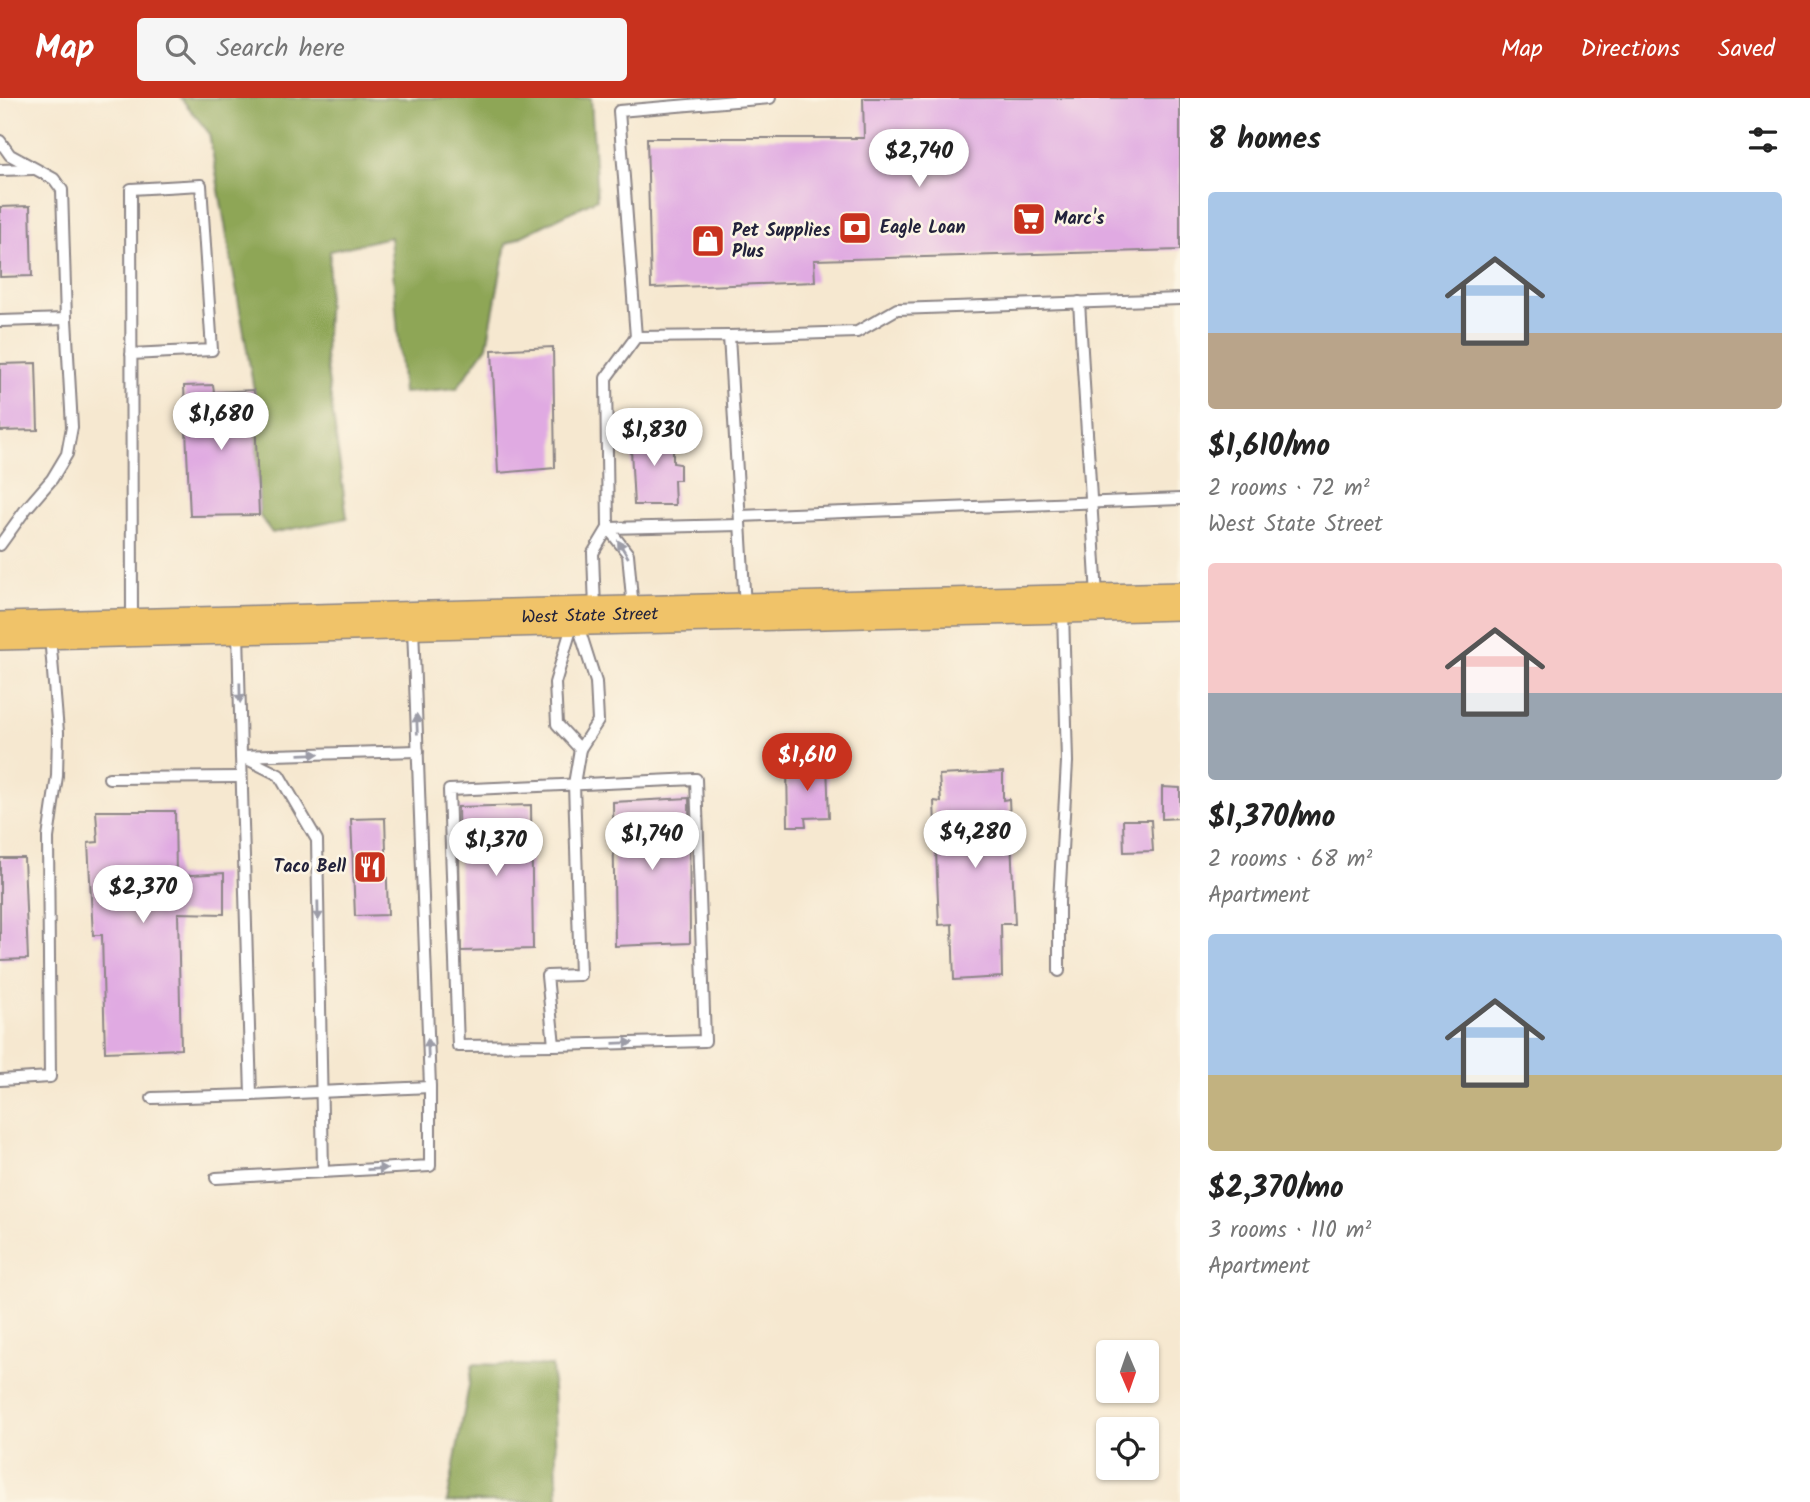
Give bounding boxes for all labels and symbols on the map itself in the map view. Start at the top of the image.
pin: $2,740 [862,130,976,189]
supermarket icon: Marc's [1010,200,1048,238]
place label: Marc's [1054,205,1105,234]
bank icon: Eagle Loan [836,209,874,247]
place label: Eagle Loan [880,214,965,243]
place label: Pet Supplies Plus [732,217,831,267]
shop icon: Pet Supplies Plus [689,222,727,260]
pin: $1,680 [164,392,278,452]
pin: $1,830 [597,408,711,468]
one-way arrow [617,540,629,559]
street label: West State Street [521,600,660,632]
one-way arrow [234,683,245,705]
one-way arrow [411,713,422,735]
pin: $1,610 [750,734,864,793]
one-way arrow [299,749,321,760]
pin: $4,280 [918,810,1032,870]
pin: $1,740 [595,812,709,872]
pin: $1,370 [439,818,553,878]
restaurant icon: Taco Bell [351,848,389,886]
place label: Taco Bell [273,853,346,882]
pin: $2,370 [86,866,200,925]
one-way arrow [313,901,324,923]
one-way arrow [612,1037,634,1049]
one-way arrow [423,1038,434,1060]
one-way arrow [366,1164,388,1175]
north arrow [1096,1340,1158,1404]

